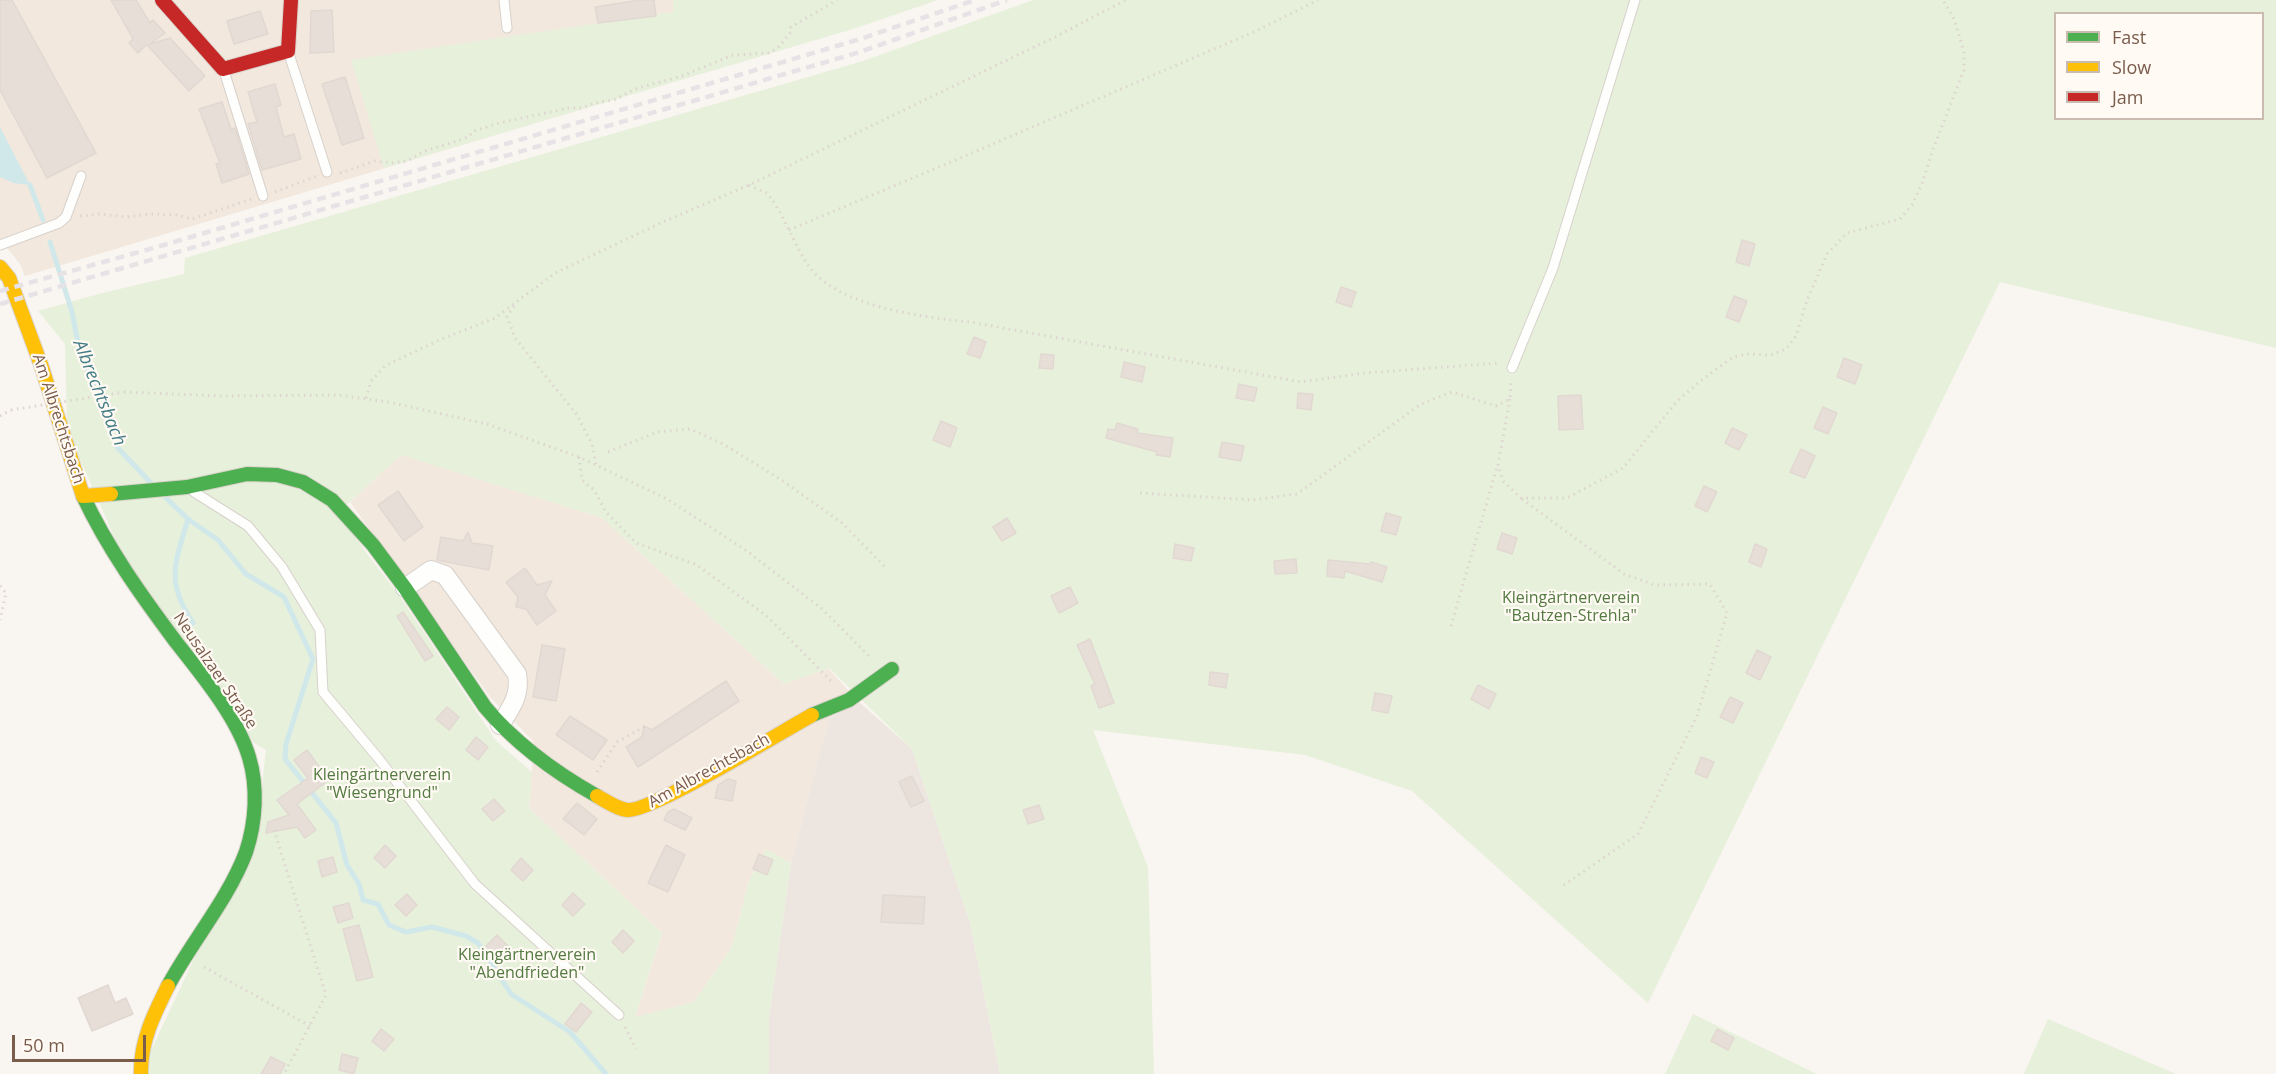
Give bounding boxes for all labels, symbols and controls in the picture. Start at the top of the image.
legend [2054,12,2264,120]
text: Fast [2112,25,2146,49]
text: Slow [2112,55,2151,79]
text: Jam [2112,85,2144,109]
water label: Albrechtsbach [68,337,130,449]
street label: Am Albrechtsbach [28,352,88,486]
park label: Kleingärtnerverein "Bautzen-Strehla" [1502,588,1640,626]
street label: Neusalzaer Straße [169,609,261,733]
street label: Am Albrechtsbach [645,730,773,812]
park label: Kleingärtnerverein "Wiesengrund" [313,765,451,803]
park label: Kleingärtnerverein "Abendfrieden" [458,945,596,983]
scale bar [15,1023,148,1061]
text: 50 m [23,1033,65,1057]

